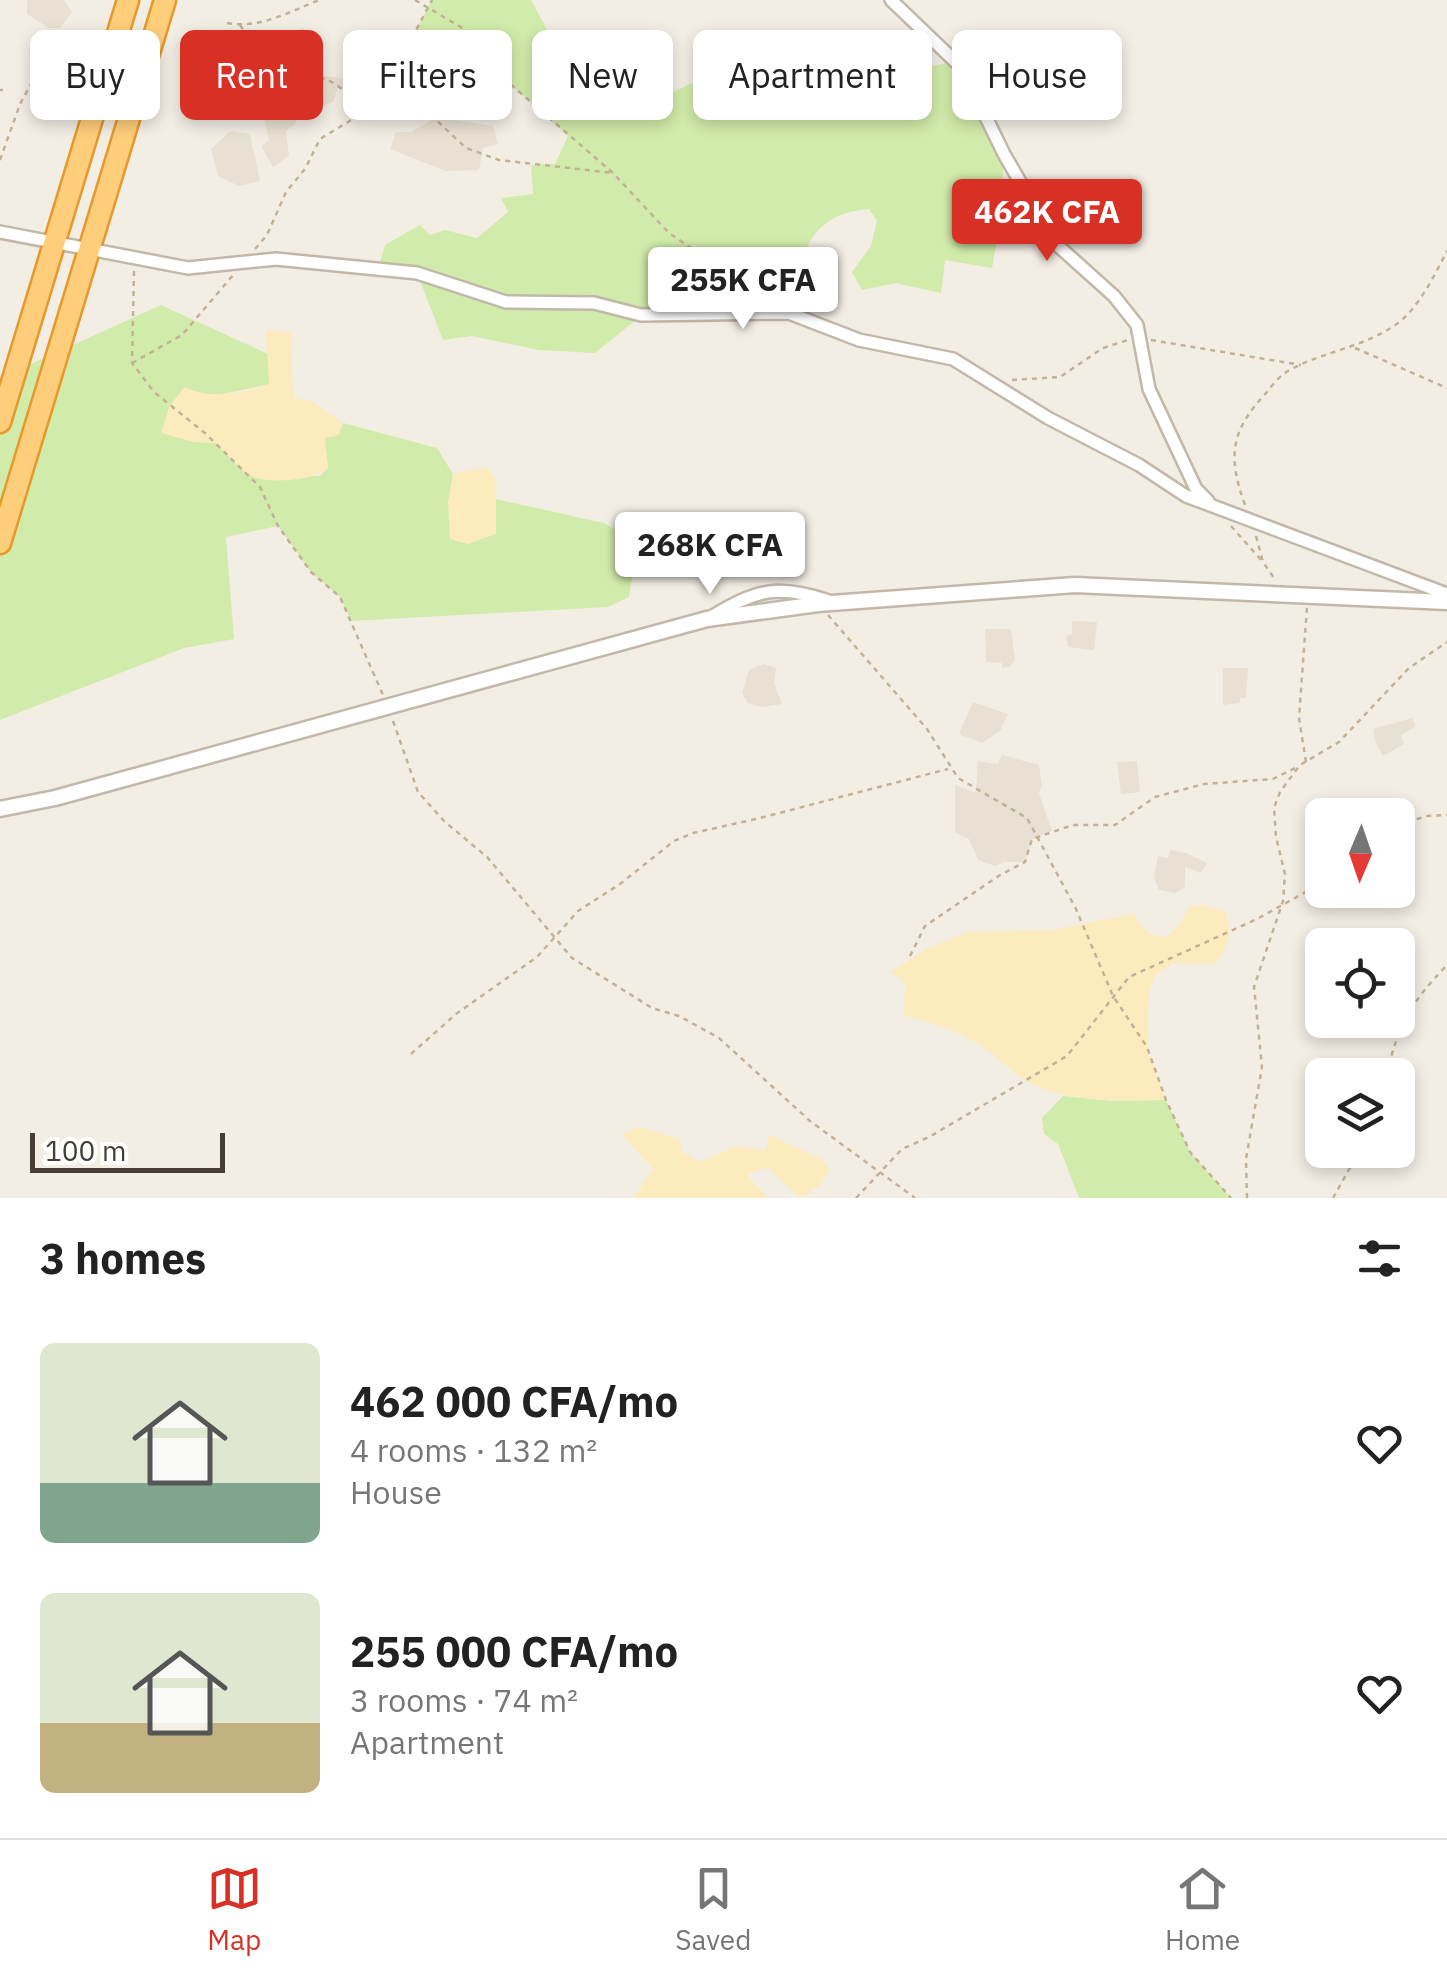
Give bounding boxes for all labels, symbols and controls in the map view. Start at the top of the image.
chip: Buy [30,30,160,120]
chip: Rent [180,30,323,120]
chip: Filters [343,30,512,120]
chip: New [532,30,673,120]
chip: Apartment [693,30,932,120]
chip: House [952,30,1122,120]
pin: 462K CFA [944,179,1150,264]
text: 462K CFA [974,190,1120,232]
pin: 255K CFA [640,247,846,332]
text: 255K CFA [670,258,816,300]
pin: 268K CFA [607,512,813,597]
text: 268K CFA [637,523,783,565]
north arrow [1305,798,1415,908]
map controls [1305,798,1415,1168]
button: locate [1305,928,1415,1038]
button: layers [1305,1058,1415,1168]
scale bar [30,1128,225,1172]
text: 100 m [45,1132,126,1169]
text: 3 homes [40,1231,206,1286]
icon: filters [1352,1231,1407,1286]
text: 462 000 CFA/mo [350,1374,678,1429]
icon: home [120,1383,240,1503]
icon: heart [1352,1416,1407,1471]
text: 4 rooms · 132 m² [350,1429,597,1471]
text: House [350,1471,442,1513]
text: 255 000 CFA/mo [350,1624,678,1679]
icon: home [120,1633,240,1753]
icon: heart [1352,1666,1407,1721]
text: 3 rooms · 74 m² [350,1679,578,1721]
text: Apartment [350,1721,504,1763]
tab: Map [207,1861,262,1958]
tab: Saved [675,1861,751,1958]
tab: Home [1165,1861,1240,1958]

